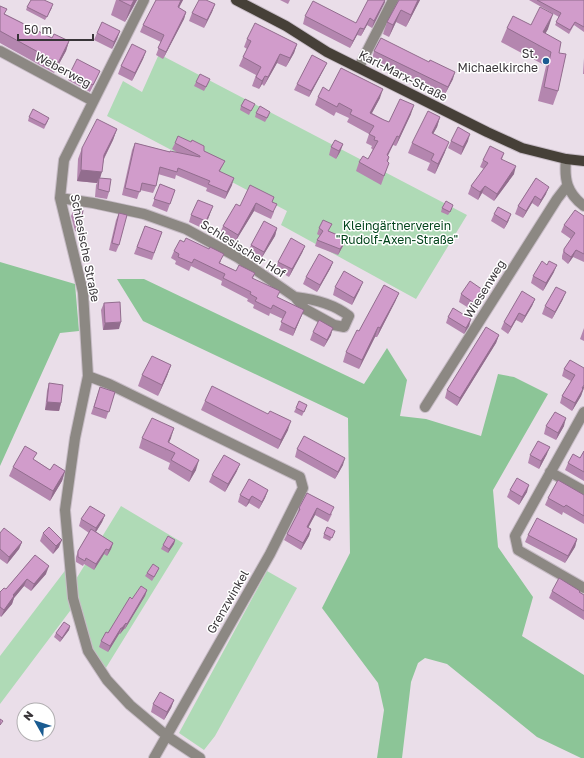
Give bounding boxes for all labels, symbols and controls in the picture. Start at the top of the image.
scale bar [18,16,93,42]
text: 50 m [24,22,52,37]
place label: St. Michaelkirche [458,46,538,75]
street label: Karl-Marx-Straße [356,47,450,104]
street label: Weberweg [33,49,94,91]
marker: St. Michaelkirche [541,56,551,66]
street label: Schlesische Straße [68,193,103,303]
street label: Schlesischer Hof [198,216,289,281]
park label: Kleingärtnerverein "Rudolf-Axen-Straße" [336,218,458,247]
street label: Wiesenweg [461,257,508,321]
street label: Grenzwinkel [203,567,252,636]
north arrow [16,702,56,742]
text: N [20,708,36,723]

